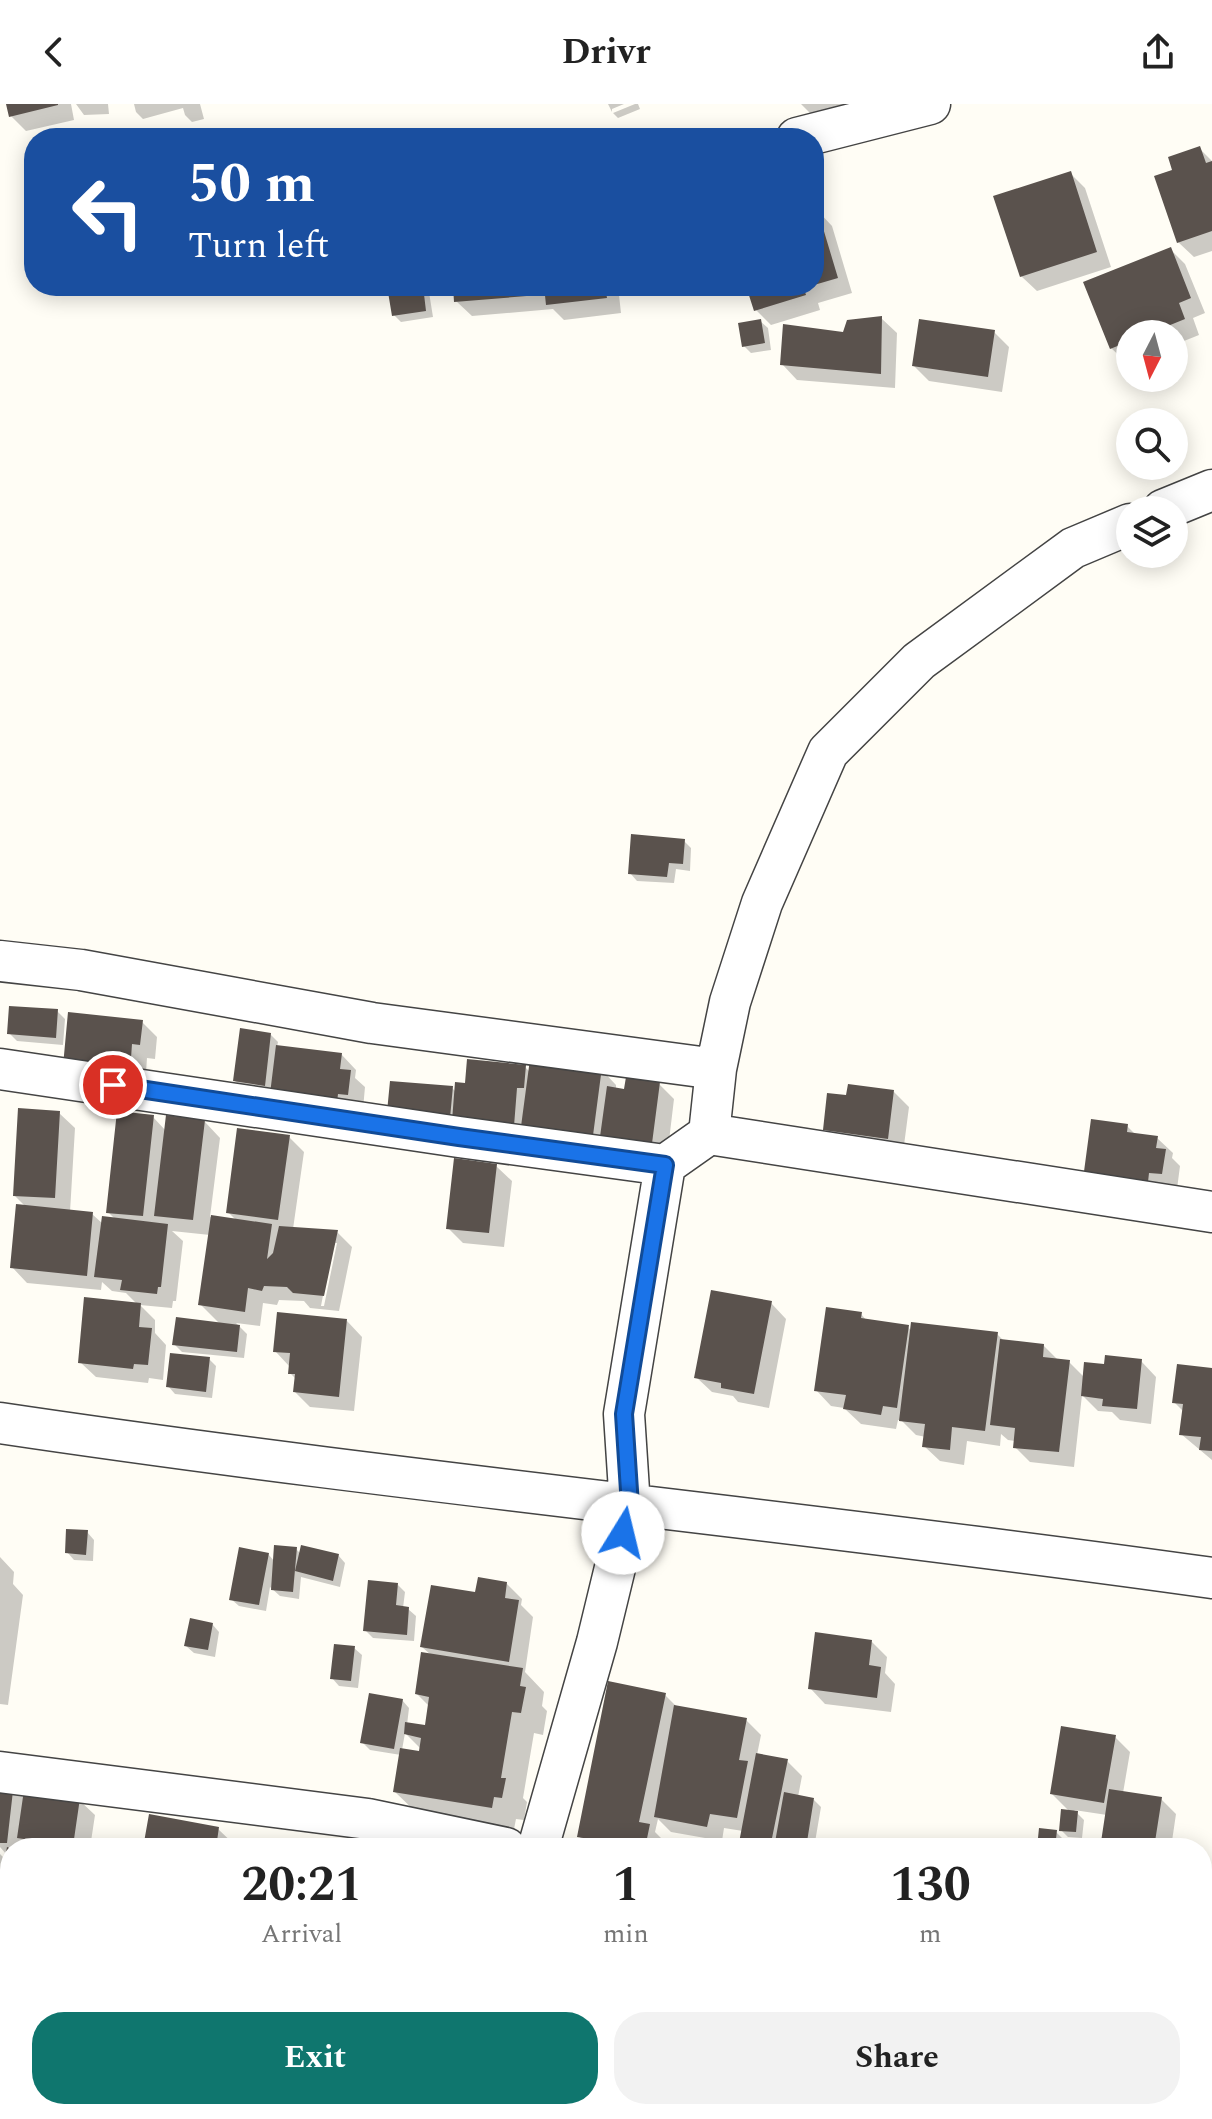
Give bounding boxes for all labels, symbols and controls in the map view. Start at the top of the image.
text: Drivr [561,25,651,80]
icon: back [32,30,76,74]
icon: share [1136,30,1180,74]
text: 50 m [188,142,315,227]
icon: left [56,160,160,264]
text: Turn left [188,219,329,274]
north arrow [1116,320,1188,392]
map controls [1116,320,1188,568]
button: search [1116,408,1188,480]
button: layers [1116,496,1188,568]
pin [79,1051,147,1119]
icon: arrive [91,1063,135,1107]
position arrow [581,1491,665,1575]
text: 20:21 [241,1849,362,1922]
text: 1 [612,1849,639,1922]
text: 130 [890,1849,971,1922]
text: Arrival [261,1914,342,1954]
text: min [603,1914,649,1954]
text: m [919,1914,941,1954]
button: Exit [32,2012,598,2104]
button: Share [614,2012,1180,2104]

